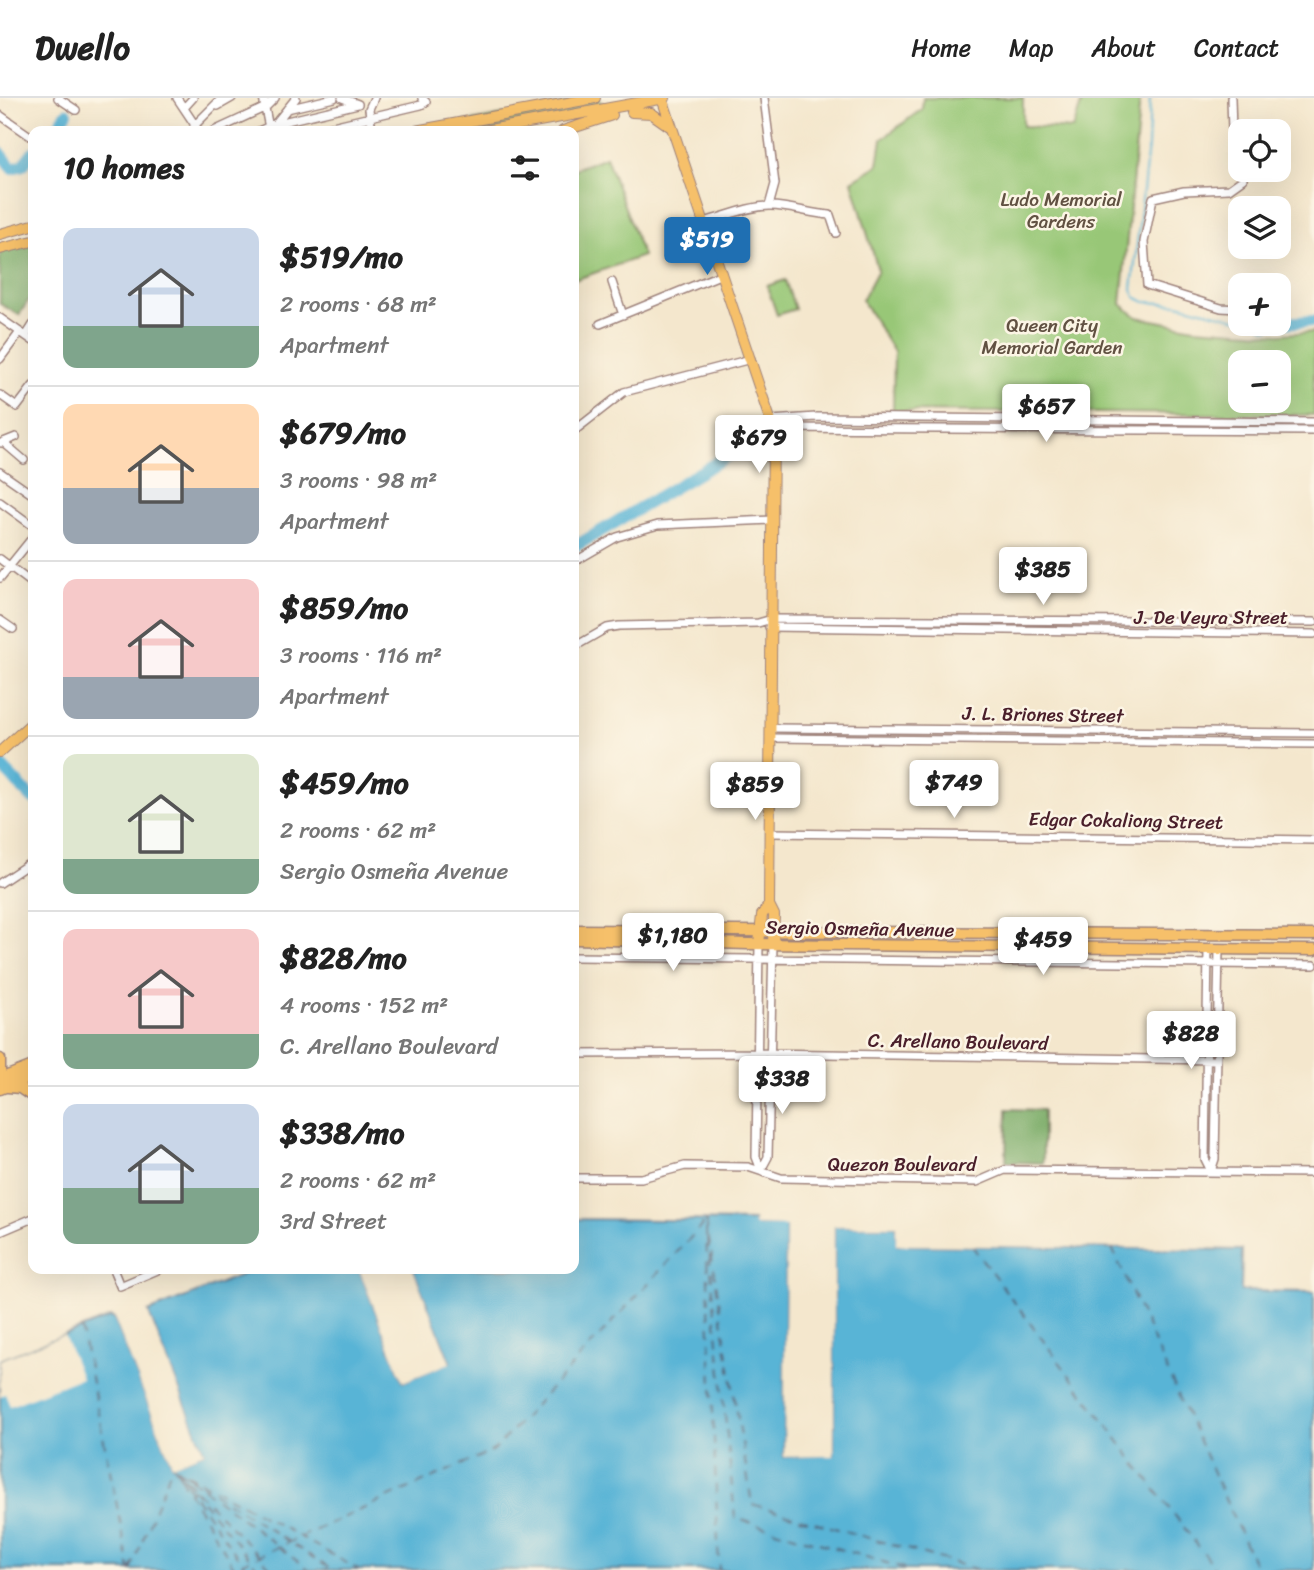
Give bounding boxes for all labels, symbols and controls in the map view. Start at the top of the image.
text: Dwello [35,19,130,77]
text: Home [911,27,971,69]
text: Map [1009,27,1053,69]
text: About [1091,27,1156,69]
text: Contact [1194,27,1279,69]
map controls [1228,119,1291,413]
button: locate [1228,119,1291,182]
text: 10 homes [63,141,184,195]
icon: filters [506,149,544,187]
park label: Ludo Memorial Gardens [1000,183,1122,238]
button: layers [1228,196,1291,259]
pin: $519 [666,218,748,277]
text: $519 [680,219,734,260]
text: $519/mo [280,230,403,284]
icon: home [119,256,203,340]
button: + [1228,273,1291,336]
text: 2 rooms · 68 m² [280,284,437,325]
park label: Queen City Memorial Garden [981,309,1123,364]
text: Apartment [280,325,389,366]
button: − [1228,350,1291,413]
pin: $657 [1005,384,1087,444]
text: $657 [1018,386,1074,427]
text: $679/mo [280,406,406,460]
pin: $679 [718,416,800,475]
text: $679 [731,417,787,458]
icon: home [119,432,203,516]
text: 3 rooms · 98 m² [280,460,437,501]
text: Apartment [280,501,389,542]
pin: $385 [1002,547,1084,607]
text: $385 [1015,549,1071,590]
text: $859/mo [280,581,408,635]
street label: J. De Veyra Street [1133,601,1288,634]
icon: home [119,607,203,691]
text: 3 rooms · 116 m² [280,635,442,676]
text: Apartment [280,676,389,717]
street label: J. L. Briones Street [961,697,1125,732]
text: $459/mo [280,756,409,810]
pin: $749 [913,760,995,820]
pin: $859 [714,762,796,822]
text: $749 [925,762,983,803]
text: $859 [726,764,784,805]
icon: home [119,782,203,866]
street label: Edgar Cokaliong Street [1028,802,1224,839]
text: 2 rooms · 62 m² [280,810,436,851]
text: Sergio Osmeña Avenue [280,851,508,892]
street label: Sergio Osmeña Avenue [765,910,955,947]
pin: $1,180 [616,914,730,973]
text: $1,180 [638,915,708,956]
pin: $459 [1002,918,1084,977]
text: $459 [1014,919,1072,960]
text: $828/mo [280,931,407,985]
icon: home [119,957,203,1041]
text: 4 rooms · 152 m² [280,985,448,1026]
pin: $828 [1150,1012,1232,1071]
text: $828 [1163,1013,1219,1054]
street label: C. Arellano Boulevard [868,1023,1049,1060]
text: C. Arellano Boulevard [280,1026,498,1067]
pin: $338 [741,1056,823,1116]
text: $338 [755,1058,809,1099]
text: $338/mo [280,1106,404,1160]
icon: home [119,1132,203,1216]
street label: Quezon Boulevard [828,1148,978,1181]
text: 2 rooms · 62 m² [280,1160,436,1201]
text: 3rd Street [280,1201,387,1242]

